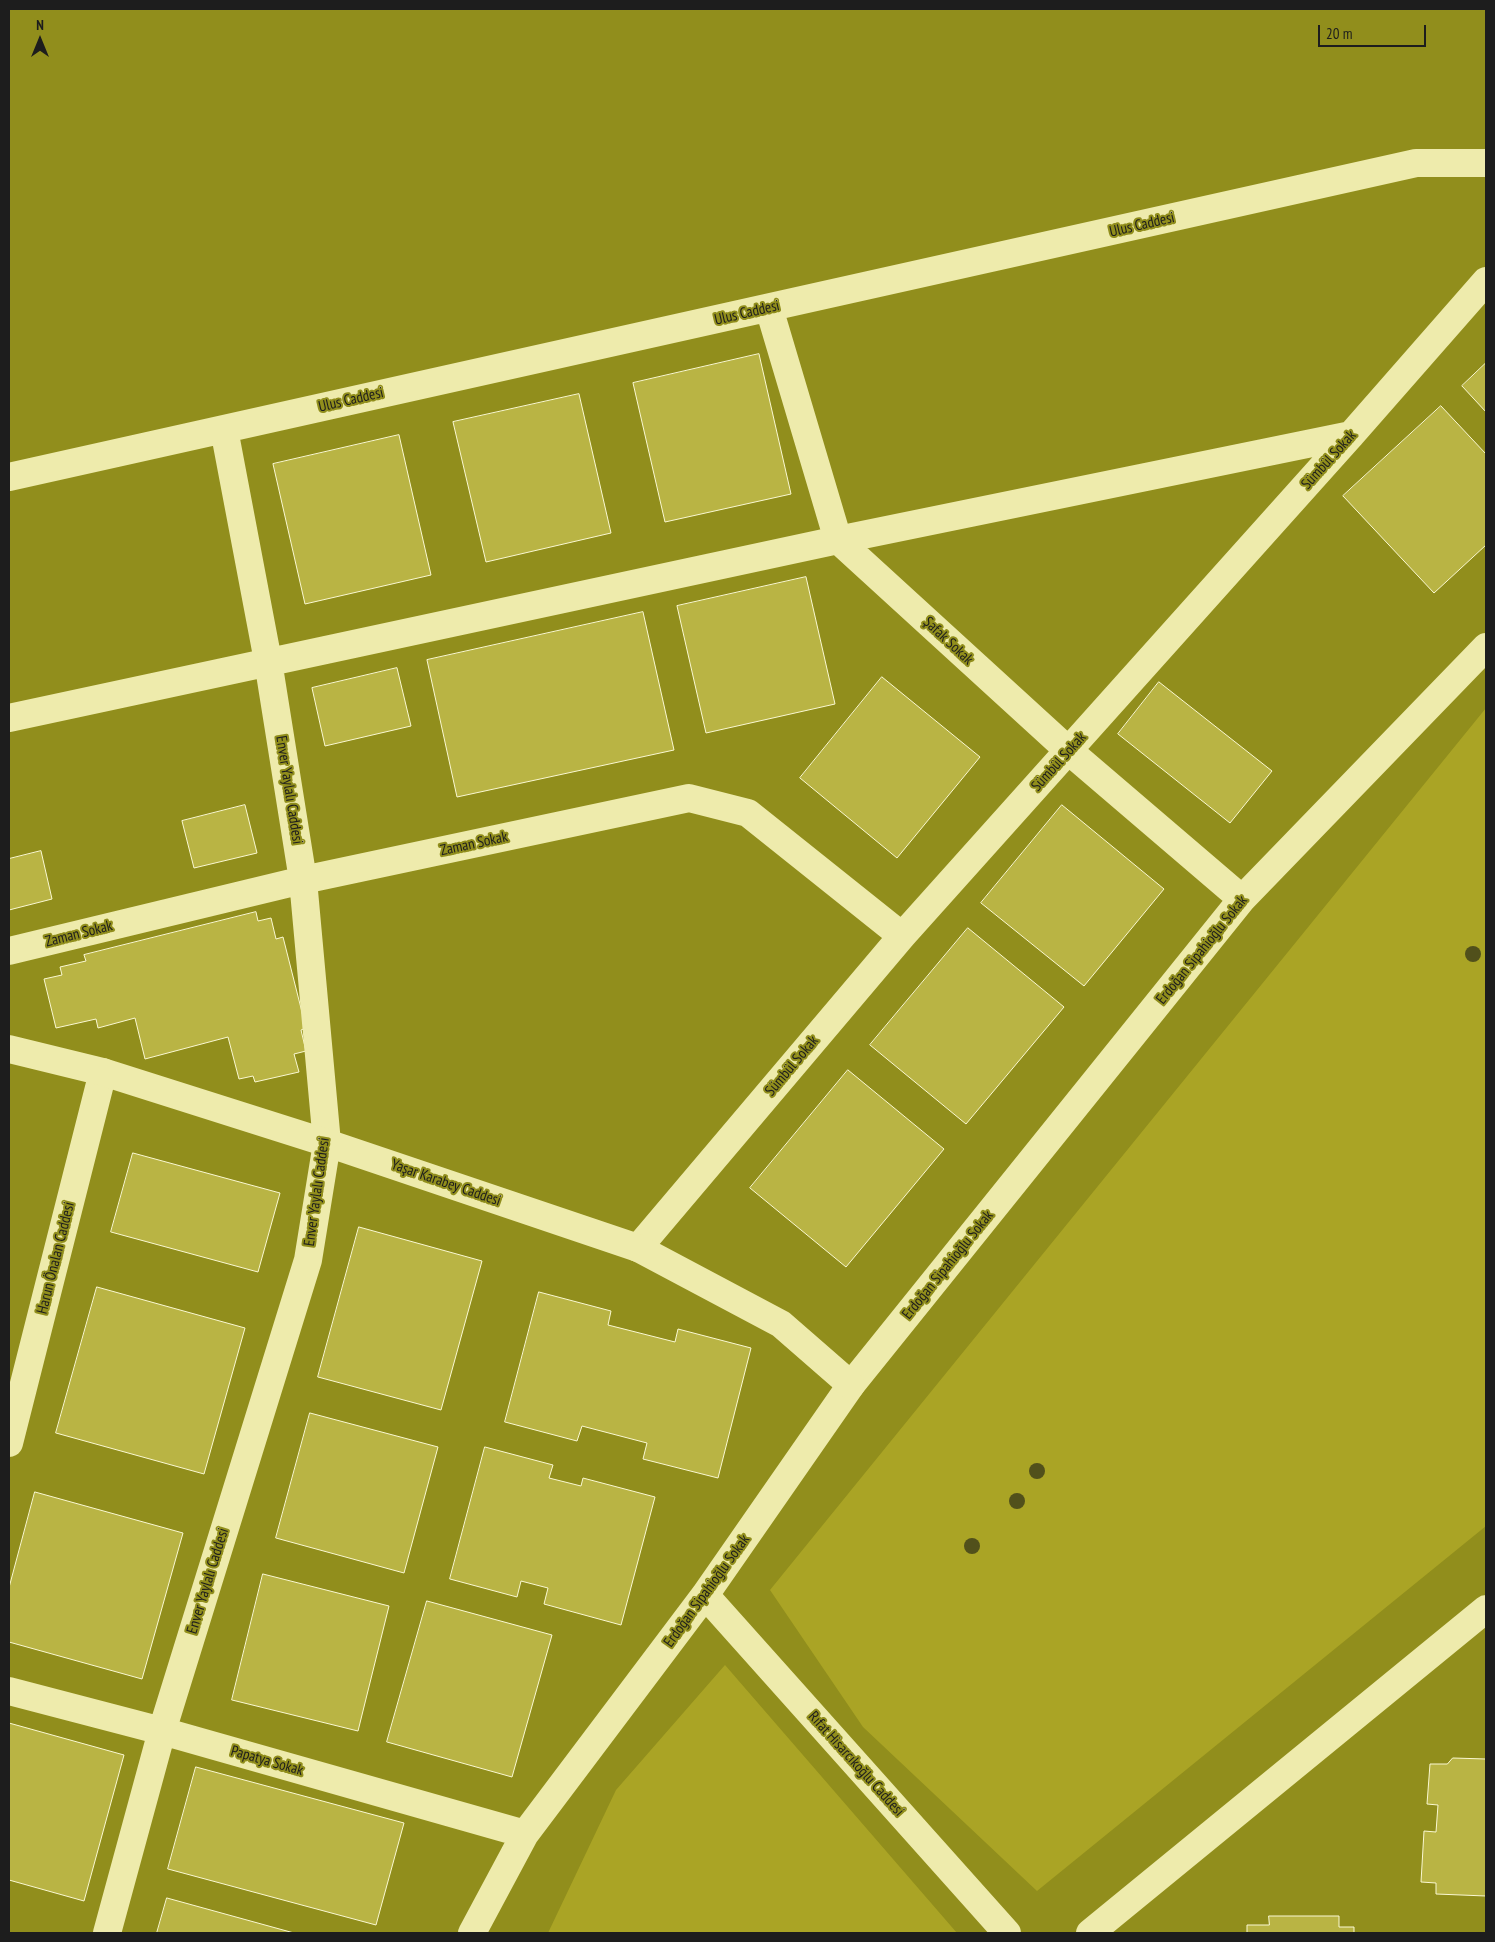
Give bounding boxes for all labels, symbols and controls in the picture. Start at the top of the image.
north arrow [15,15,65,65]
scale bar [1320,15,1428,47]
text: N [36,16,44,34]
text: 20 m [1326,24,1352,43]
street label: Ulus Caddesi [1108,209,1176,241]
street label: Ulus Caddesi [713,297,781,329]
street label: Ulus Caddesi [317,384,385,416]
street label: Sümbül Sokak [1298,427,1360,493]
street label: Şafak Sokak [919,613,977,669]
street label: Sümbül Sokak [1028,729,1090,795]
street label: Enver Yaylalı Caddesi [272,735,306,845]
street label: Zaman Sokak [439,828,509,860]
street label: Erdoğan Sipahioğlu Sokak [1153,892,1251,1008]
street label: Zaman Sokak [44,917,114,951]
street label: Sümbül Sokak [762,1032,822,1100]
street label: Enver Yaylalı Caddesi [300,1137,334,1247]
street label: Yaşar Karabey Caddesi [389,1156,503,1210]
street label: Harun Önalan Caddesi [33,1200,79,1316]
street label: Erdoğan Sipahioğlu Sokak [899,1207,997,1323]
street label: Enver Yaylalı Caddesi [183,1526,233,1636]
street label: Erdoğan Sipahioğlu Sokak [660,1531,754,1651]
street label: Rıfat Hisarcıkoğlu Caddesi [804,1708,908,1820]
street label: Papatya Sokak [229,1742,305,1780]

